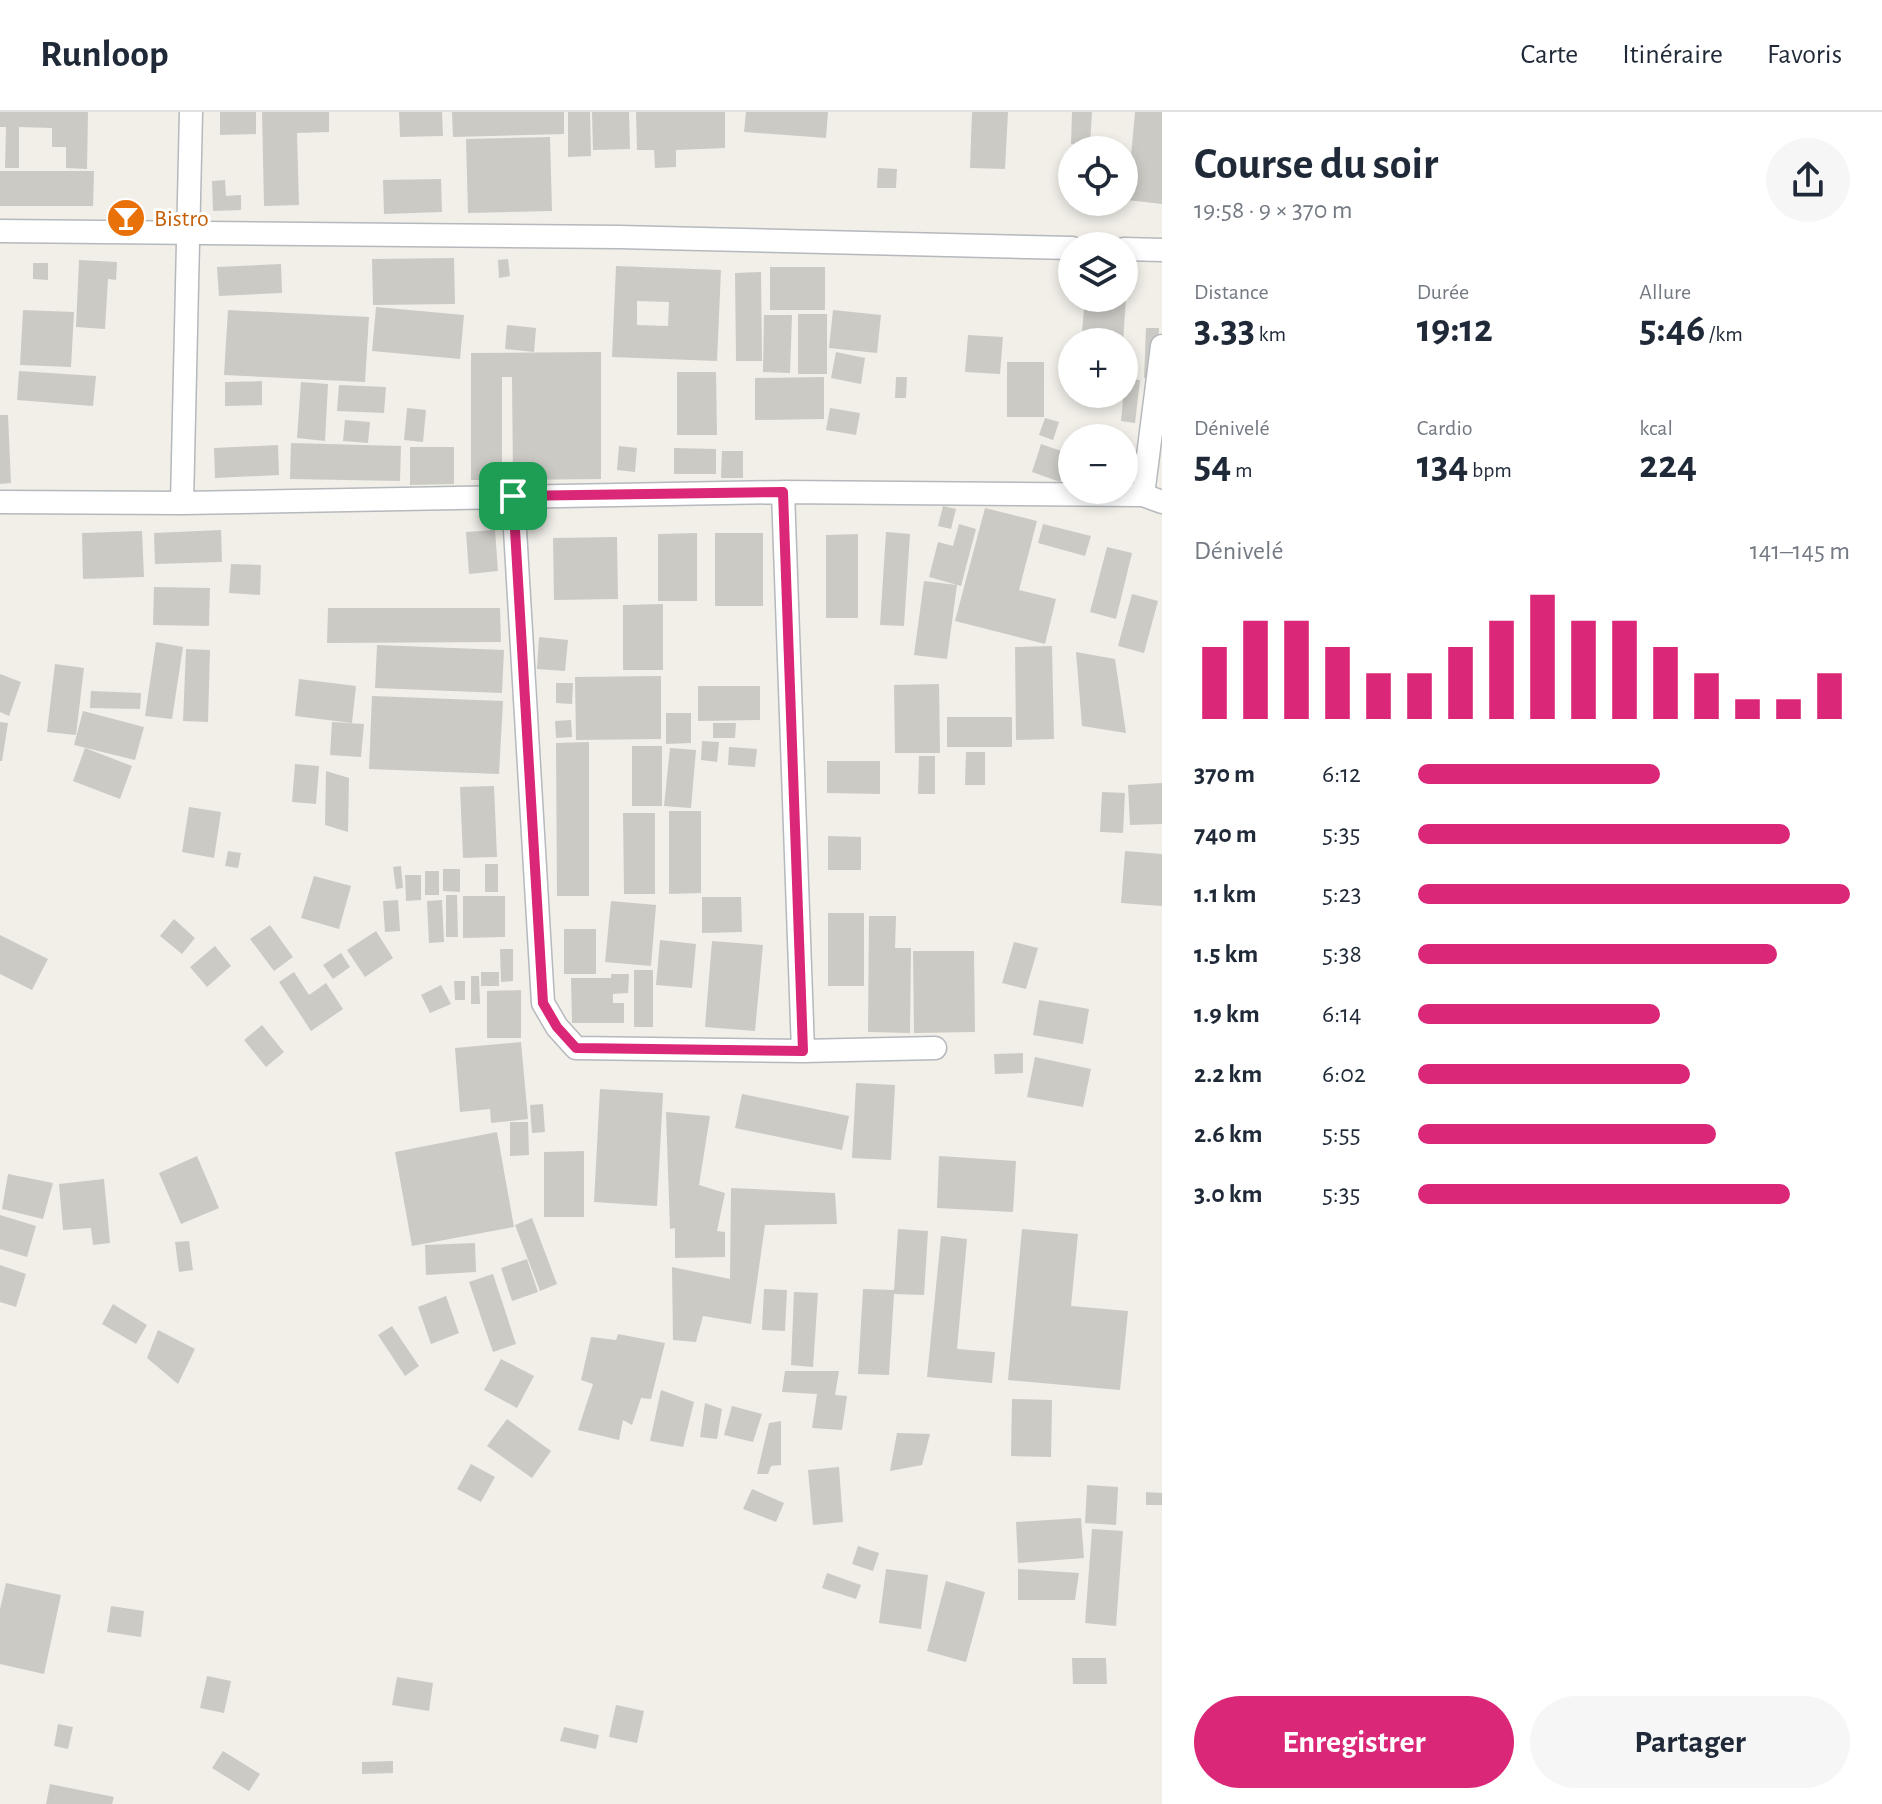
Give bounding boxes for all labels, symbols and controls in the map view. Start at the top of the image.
text: Runloop [40,36,169,74]
text: Carte [1521,41,1578,69]
text: Itinéraire [1622,41,1723,69]
text: Favoris [1767,41,1842,69]
map controls [1058,136,1138,504]
button: locate [1058,136,1138,216]
button: share [1766,138,1850,222]
text: Course du soir [1194,143,1438,187]
bar icon: Bistro [105,197,147,239]
text: 19:58 · 9 × 370 m [1194,197,1353,223]
place label: Bistro [154,207,209,231]
button: layers [1058,232,1138,312]
text: Distance [1194,281,1269,303]
text: Durée [1417,281,1469,303]
text: Allure [1639,281,1691,303]
text: 3.33 [1194,309,1255,349]
text: 19:12 [1417,309,1493,349]
text: 5:46 [1639,309,1705,349]
text: km [1255,323,1286,345]
text: /km [1705,323,1743,345]
button: + [1058,328,1138,408]
text: Dénivelé [1194,417,1270,439]
text: Cardio [1417,417,1473,439]
text: kcal [1639,417,1673,439]
button: − [1058,424,1138,504]
text: 54 [1194,445,1231,485]
text: 134 [1417,445,1468,485]
text: 224 [1639,445,1697,485]
text: m [1231,459,1253,481]
text: bpm [1468,459,1512,481]
pin [479,462,547,530]
icon: arrive [491,474,535,518]
text: Dénivelé [1194,538,1284,564]
text: 141–145 m [1750,538,1850,564]
text: 370 m [1194,761,1255,787]
text: 6:12 [1322,761,1361,787]
text: 740 m [1194,821,1257,847]
text: 5:35 [1322,821,1360,847]
text: 1.1 km [1194,881,1256,907]
text: 5:23 [1322,881,1361,907]
text: 1.5 km [1194,941,1258,967]
text: 5:38 [1322,941,1362,967]
text: 1.9 km [1194,1001,1260,1027]
text: 6:14 [1322,1001,1362,1027]
text: 2.2 km [1194,1061,1262,1087]
text: 6:02 [1322,1061,1366,1087]
text: 2.6 km [1194,1121,1263,1147]
text: 5:55 [1322,1121,1361,1147]
text: 3.0 km [1194,1181,1262,1207]
text: 5:35 [1322,1181,1360,1207]
button: Enregistrer [1194,1696,1514,1788]
button: Partager [1530,1696,1850,1788]

